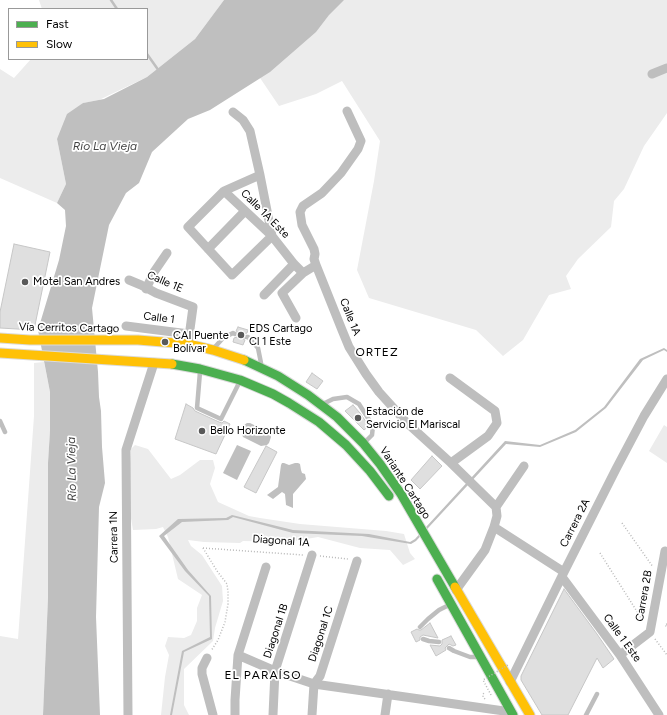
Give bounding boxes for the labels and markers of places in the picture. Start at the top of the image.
place label: Motel San Andres [33,275,120,289]
marker: Motel San Andres [20,277,30,287]
place label: EDS Cartago Cl 1 Este [249,322,312,348]
place label: CAI Puente Bolívar [173,329,229,355]
marker: EDS Cartago Cl 1 Este [236,330,246,340]
marker: CAI Puente Bolívar [160,337,170,347]
place label: Estación de Servicio El Mariscal [366,405,460,431]
marker: Estación de Servicio El Mariscal [353,413,363,423]
place label: Bello Horizonte [210,424,286,438]
marker: Bello Horizonte [197,426,207,436]

